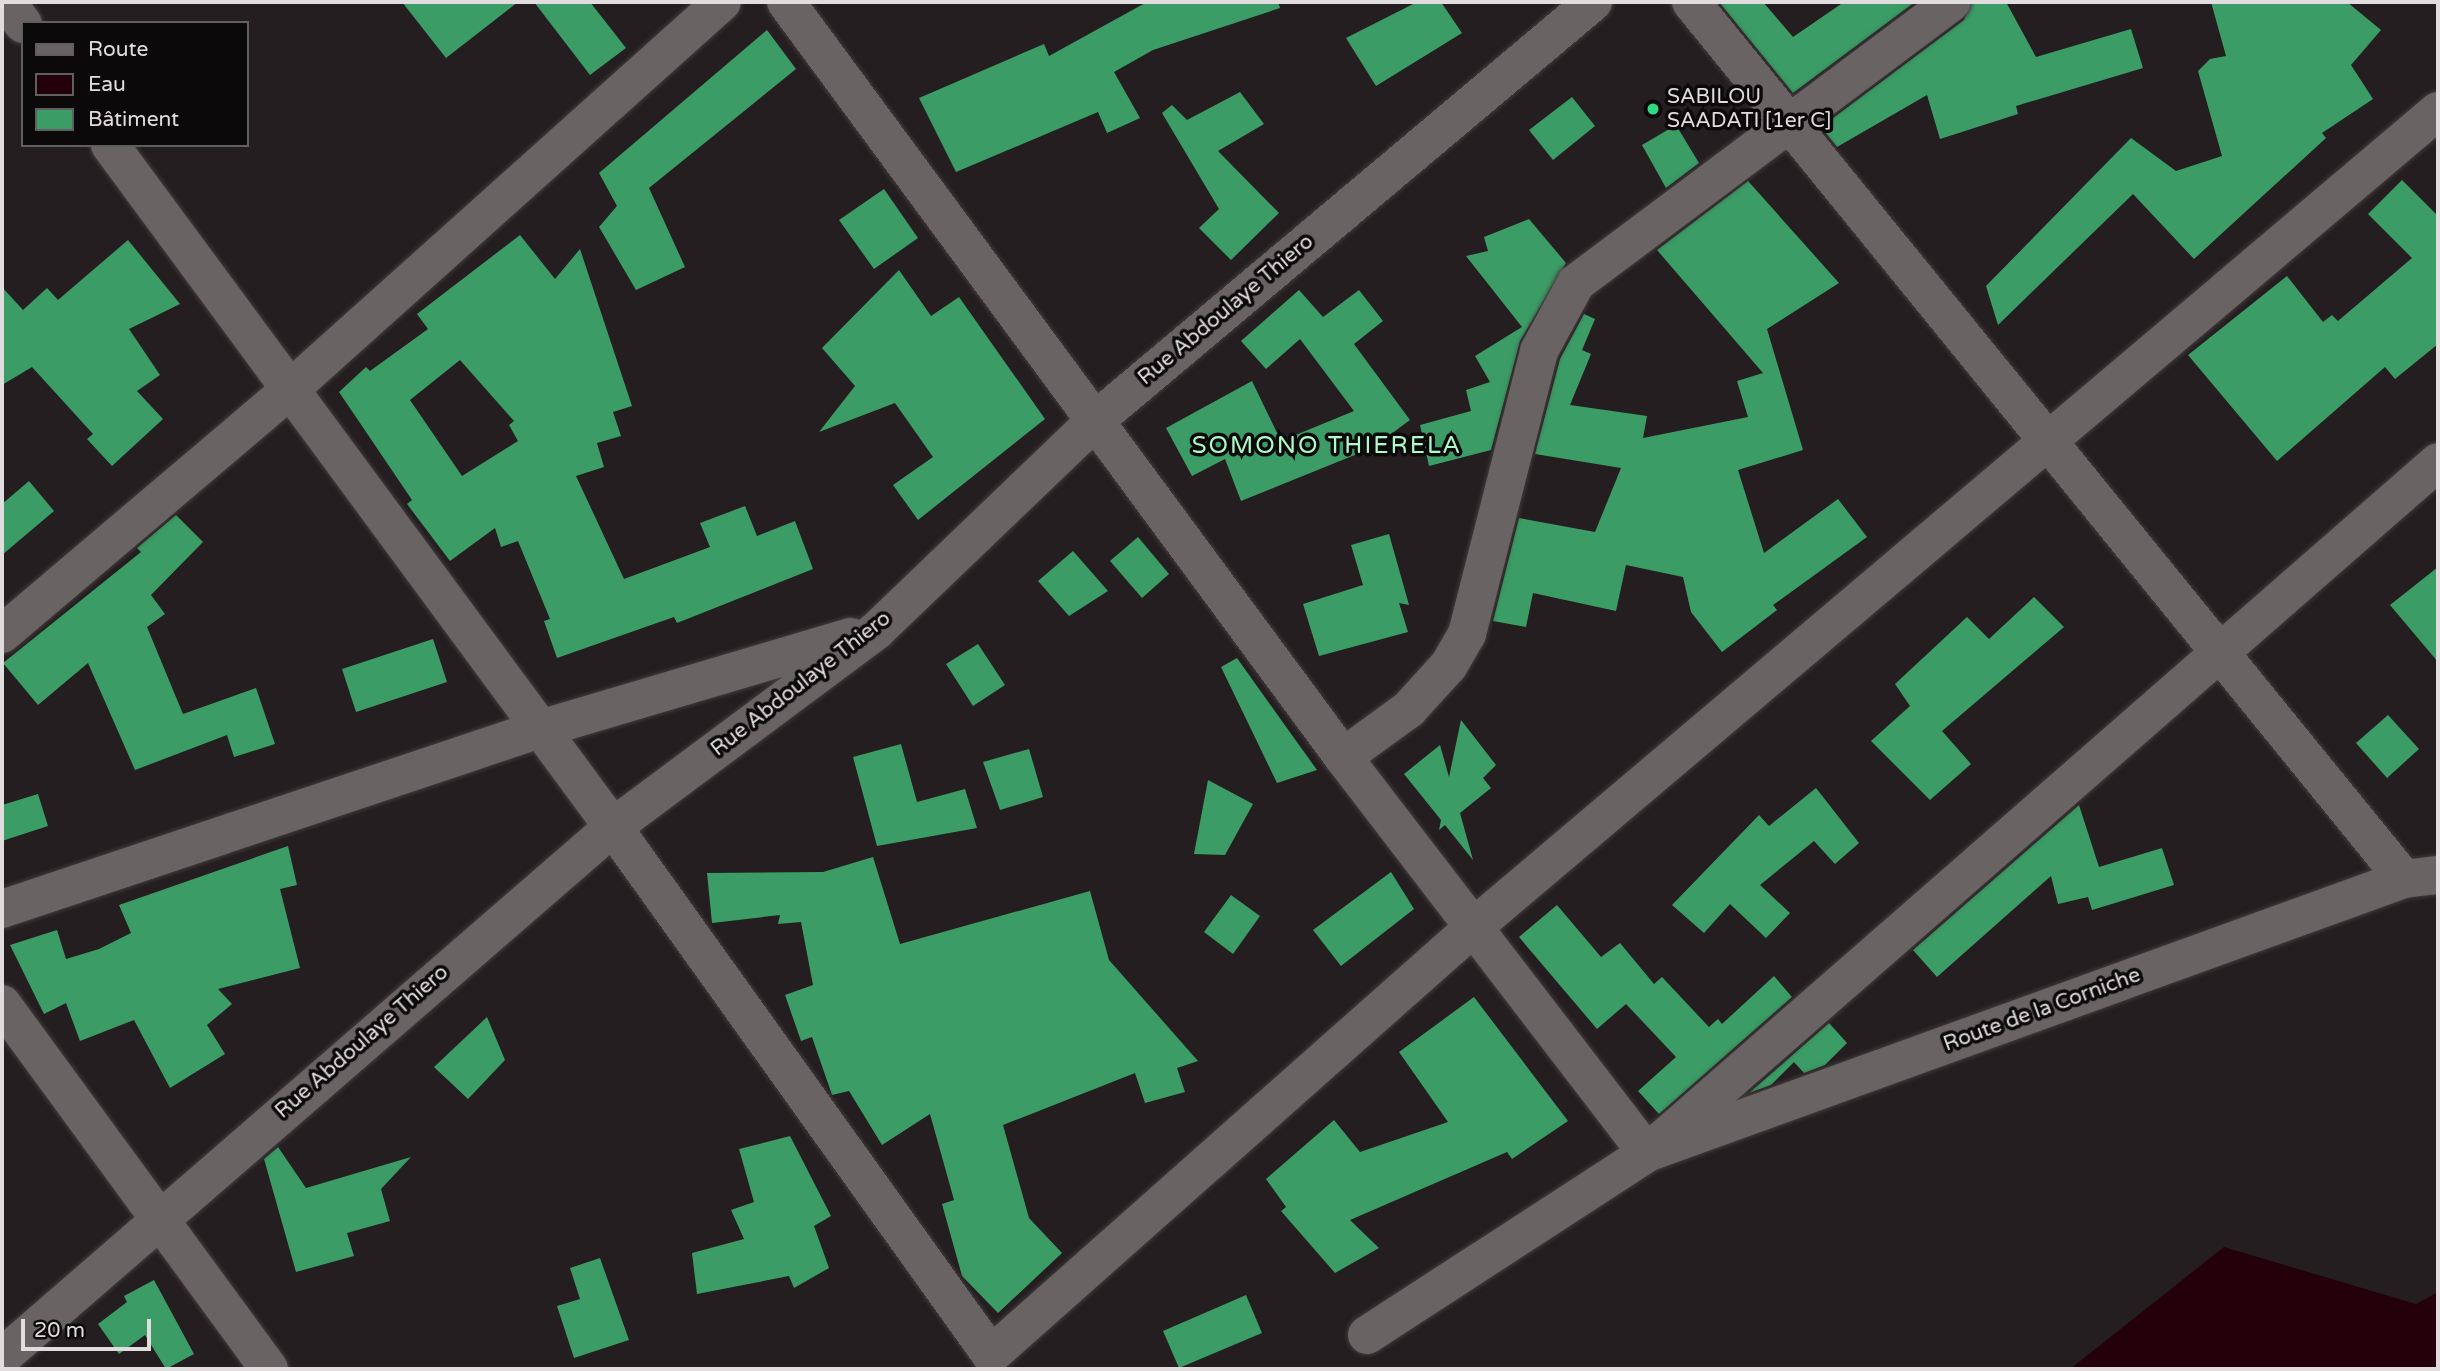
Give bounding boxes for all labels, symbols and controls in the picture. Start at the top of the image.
legend [21,21,248,147]
text: Route [88,37,148,62]
text: Eau [88,72,126,97]
place label: SABILOU SAADATI [1er C] [1667,84,1832,134]
marker: SABILOU SAADATI [1er C] [1645,101,1661,117]
text: Bâtiment [88,107,179,132]
street label: Rue Abdoulaye Thiero [1133,229,1319,391]
district label: SOMONO THIERELA [1194,432,1460,460]
street label: Rue Abdoulaye Thiero [706,606,896,762]
street label: Rue Abdoulaye Thiero [270,960,454,1124]
street label: Route de la Corniche [1940,963,2144,1057]
scale bar [24,1304,154,1348]
text: 20 m [34,1318,85,1343]

